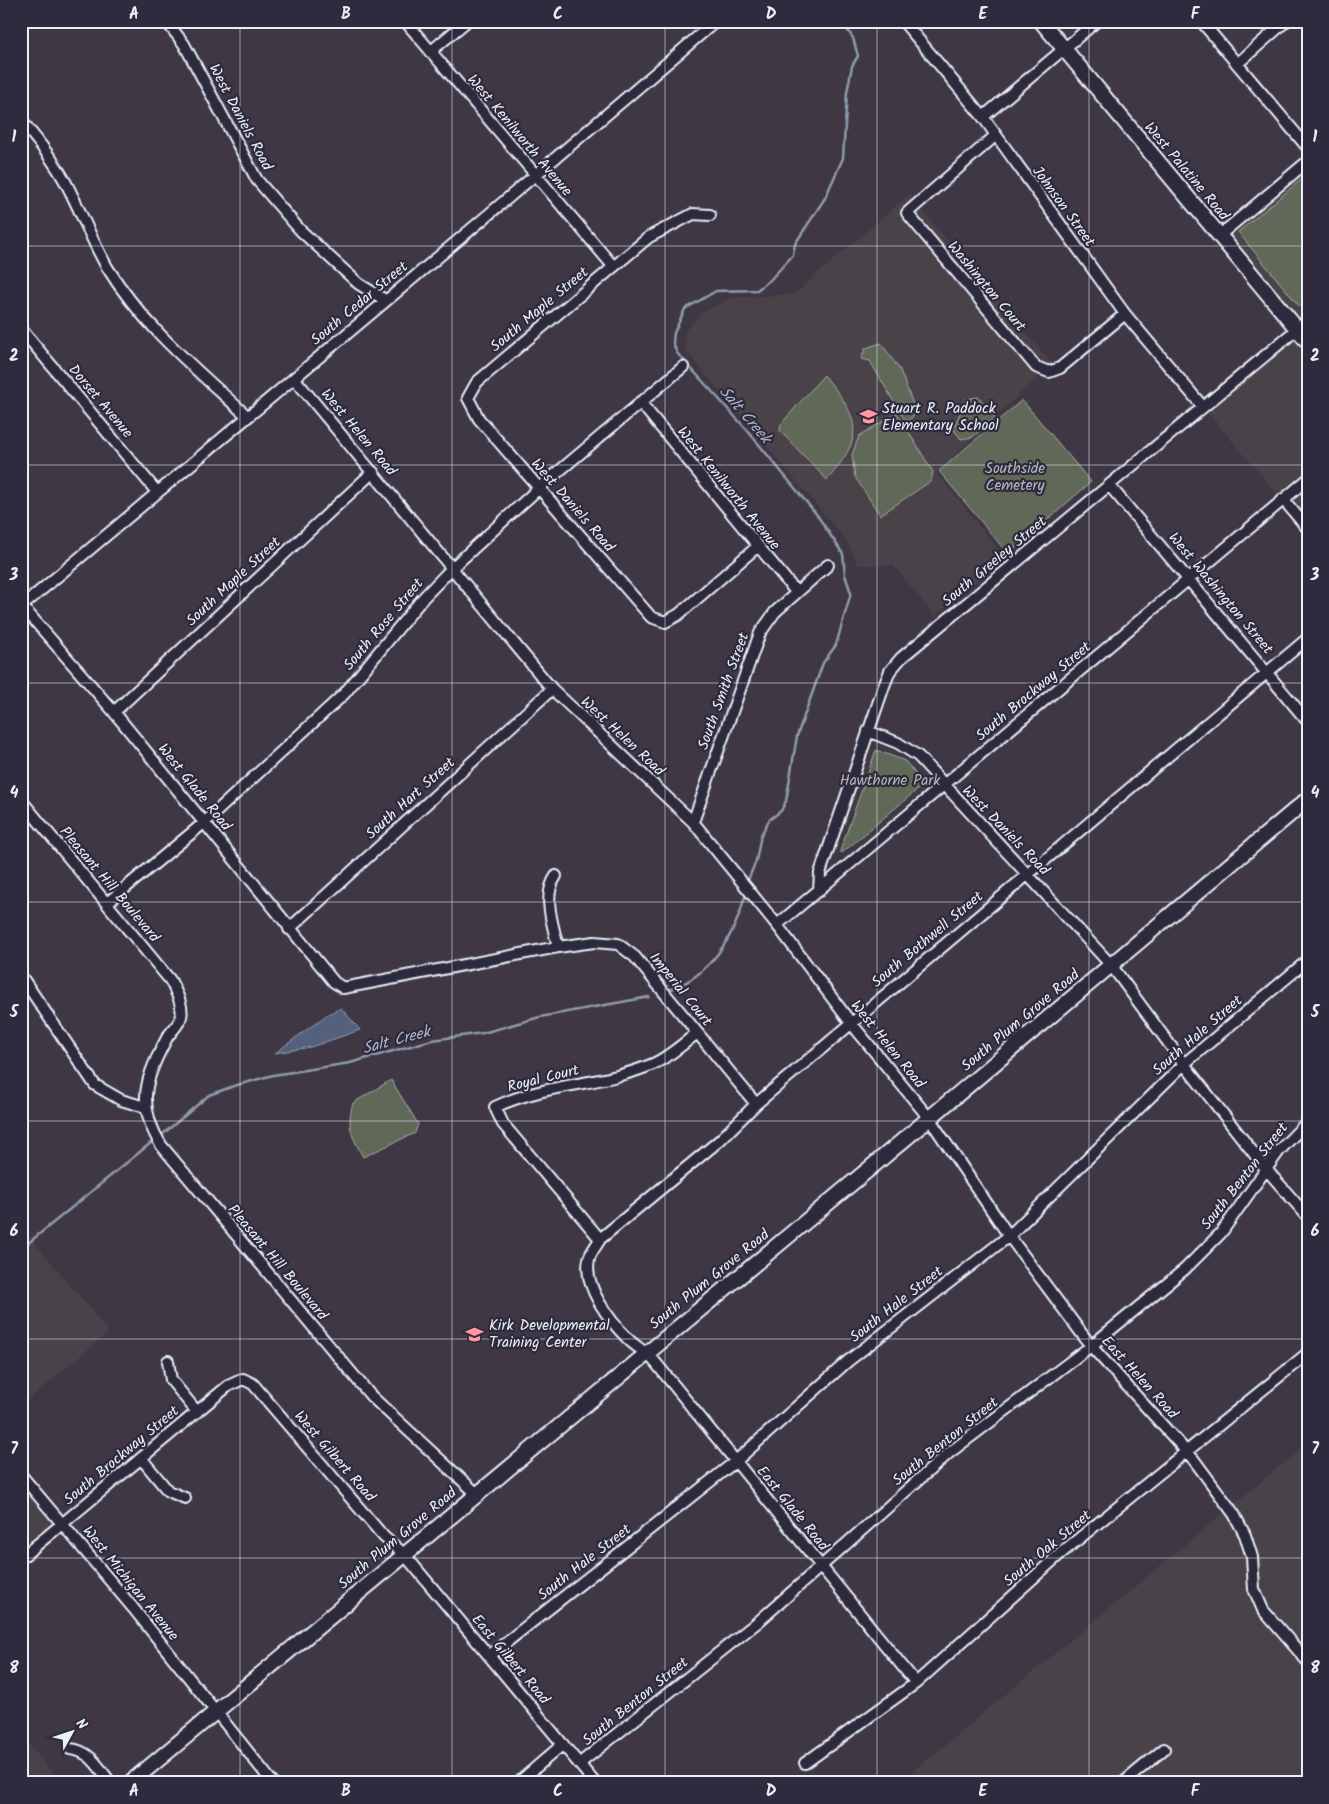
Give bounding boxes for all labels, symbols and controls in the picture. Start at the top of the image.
text: A [129,2,139,27]
text: B [341,2,351,27]
text: C [553,2,563,27]
text: D [766,2,777,27]
text: E [979,2,989,27]
text: F [1191,2,1201,27]
street label: West Daniels Road [202,60,279,176]
street label: West Kenilworth Avenue [461,69,578,202]
street label: West Palatine Road [1138,117,1235,227]
text: 1 [12,125,17,150]
text: 1 [1313,125,1318,150]
street label: Johnson Street [1026,161,1101,252]
street label: Washington Court [941,236,1032,338]
street label: South Cedar Street [306,256,414,352]
street label: South Maple Street [485,261,594,358]
text: 2 [9,344,19,369]
text: 2 [1310,344,1320,369]
street label: Dorset Avenue [62,359,139,444]
water label: Salt Creek [713,381,779,451]
street label: West Helen Road [314,384,402,482]
place label: Stuart R. Paddock Elementary School [882,397,999,438]
school or university icon: Stuart R. Paddock Elementary School [858,407,878,427]
street label: West Kenilworth Avenue [671,421,786,556]
street label: West Daniels Road [525,453,620,558]
park label: Southside Cemetery [985,457,1045,498]
street label: South Greeley Street [937,510,1053,613]
street label: West Washington Street [1162,527,1279,660]
street label: South Maple Street [181,531,287,632]
text: 3 [9,563,19,588]
text: 3 [1310,563,1320,588]
street label: South Rose Street [338,573,430,676]
street label: South Smith Street [692,629,756,753]
street label: South Brockway Street [970,636,1097,748]
street label: West Helen Road [575,691,670,783]
street label: West Glade Road [151,739,238,837]
street label: South Hart Street [360,752,461,846]
park label: Hawthorne Park [840,769,941,793]
street label: West Daniels Road [956,780,1055,882]
text: 4 [10,781,19,806]
text: 4 [1311,781,1320,806]
street label: Pleasant Hill Boulevard [53,821,166,949]
street label: South Bothwell Street [866,885,989,994]
street label: Imperial Court [643,947,718,1032]
street label: South Plum Grove Road [956,963,1086,1078]
street label: South Hale Street [1147,989,1248,1082]
street label: West Helen Road [844,995,931,1095]
text: 5 [9,1000,20,1025]
text: 5 [1310,1000,1321,1025]
water label: Salt Creek [360,1019,436,1061]
street label: Royal Court [505,1058,582,1099]
street label: South Benton Street [1195,1118,1295,1236]
street label: Pleasant Hill Boulevard [221,1199,334,1327]
text: 6 [10,1219,19,1244]
text: 6 [1311,1219,1320,1244]
street label: South Plum Grove Road [644,1223,775,1336]
street label: South Hale Street [845,1260,949,1349]
place label: Kirk Developmental Training Center [489,1314,610,1355]
school or university icon: Kirk Developmental Training Center [465,1324,485,1344]
street label: East Helen Road [1095,1330,1184,1425]
street label: South Benton Street [887,1391,1004,1492]
street label: South Brockway Street [58,1400,185,1512]
street label: West Gilbert Road [288,1406,381,1508]
text: 7 [10,1437,18,1462]
text: 7 [1311,1437,1319,1462]
street label: East Glade Road [750,1461,835,1557]
street label: South Plum Grove Road [333,1481,463,1596]
street label: South Oak Street [998,1504,1097,1593]
street label: South Hale Street [533,1518,637,1607]
street label: West Michigan Avenue [76,1521,185,1647]
street label: East Gilbert Road [465,1609,556,1711]
street label: South Benton Street [577,1651,694,1752]
text: 8 [9,1656,19,1681]
text: 8 [1310,1656,1320,1681]
north arrow [48,1706,98,1756]
text: N [70,1714,93,1735]
text: A [129,1779,139,1804]
text: B [341,1779,351,1804]
text: C [553,1779,563,1804]
text: D [766,1779,777,1804]
text: E [979,1779,989,1804]
text: F [1191,1779,1201,1804]

